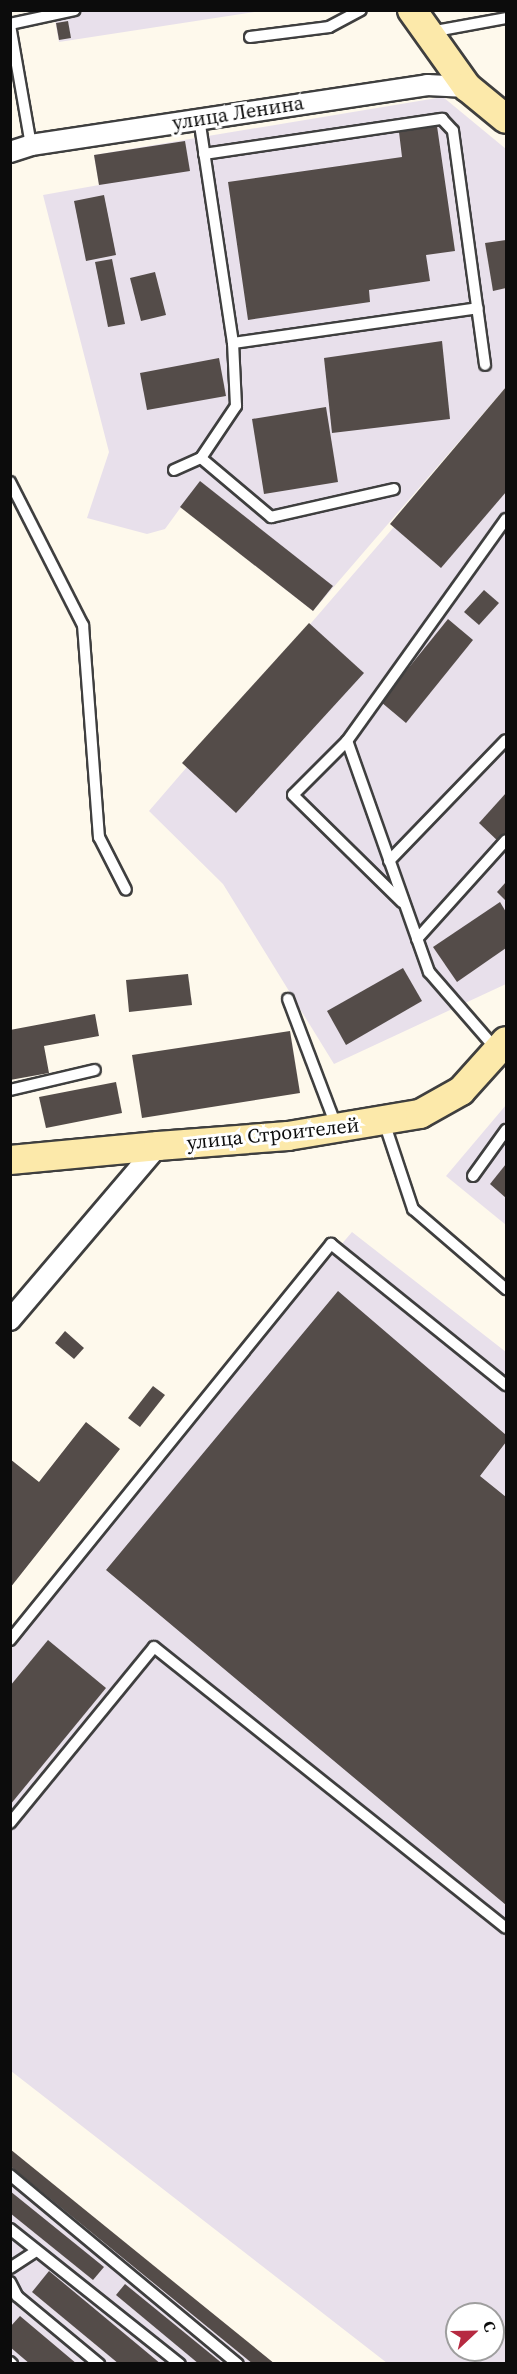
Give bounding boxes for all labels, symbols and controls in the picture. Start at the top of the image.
street label: улица Ленина [170,91,306,135]
street label: улица Строителей [186,1113,360,1155]
north arrow [445,2302,505,2362]
text: С [478,2317,502,2335]

